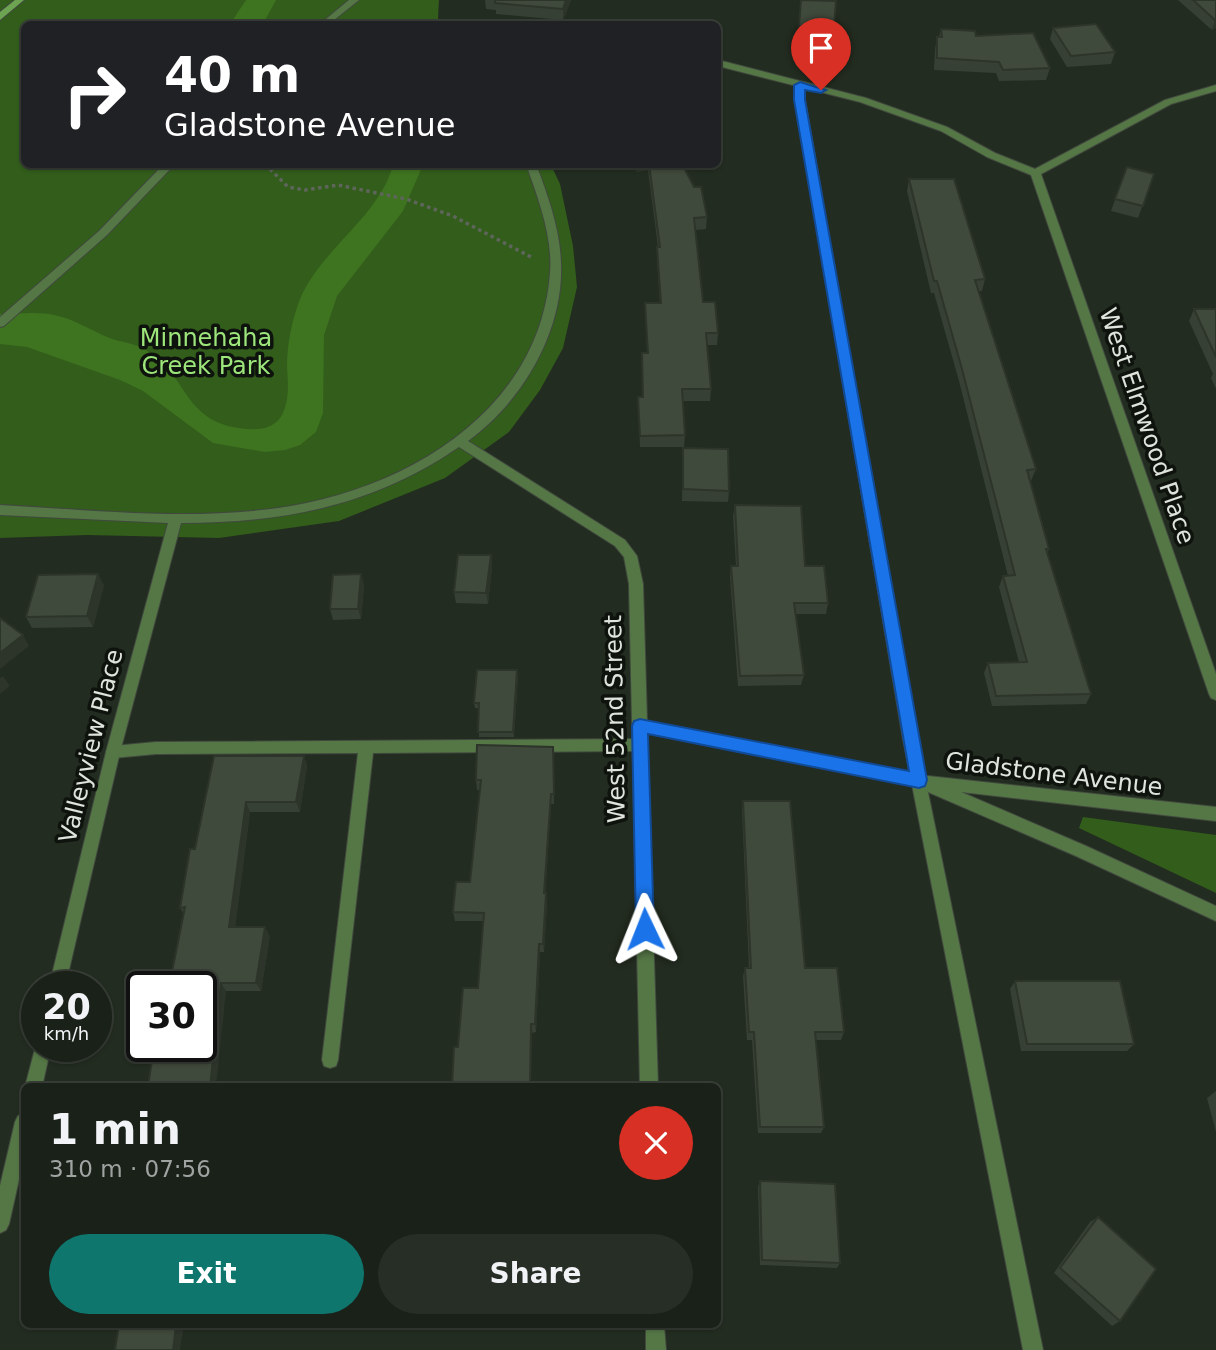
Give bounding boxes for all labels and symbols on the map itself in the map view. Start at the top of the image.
pin [791,18,851,90]
street label: West Elmwood Place [1093,304,1201,548]
park label: Minnehaha Creek Park [140,324,272,380]
street label: West 52nd Street [599,615,631,823]
street label: Valleyview Place [53,646,129,846]
street label: Gladstone Avenue [944,747,1164,801]
position arrow [608,892,682,966]
speed limit sign: 30 [126,971,217,1062]

